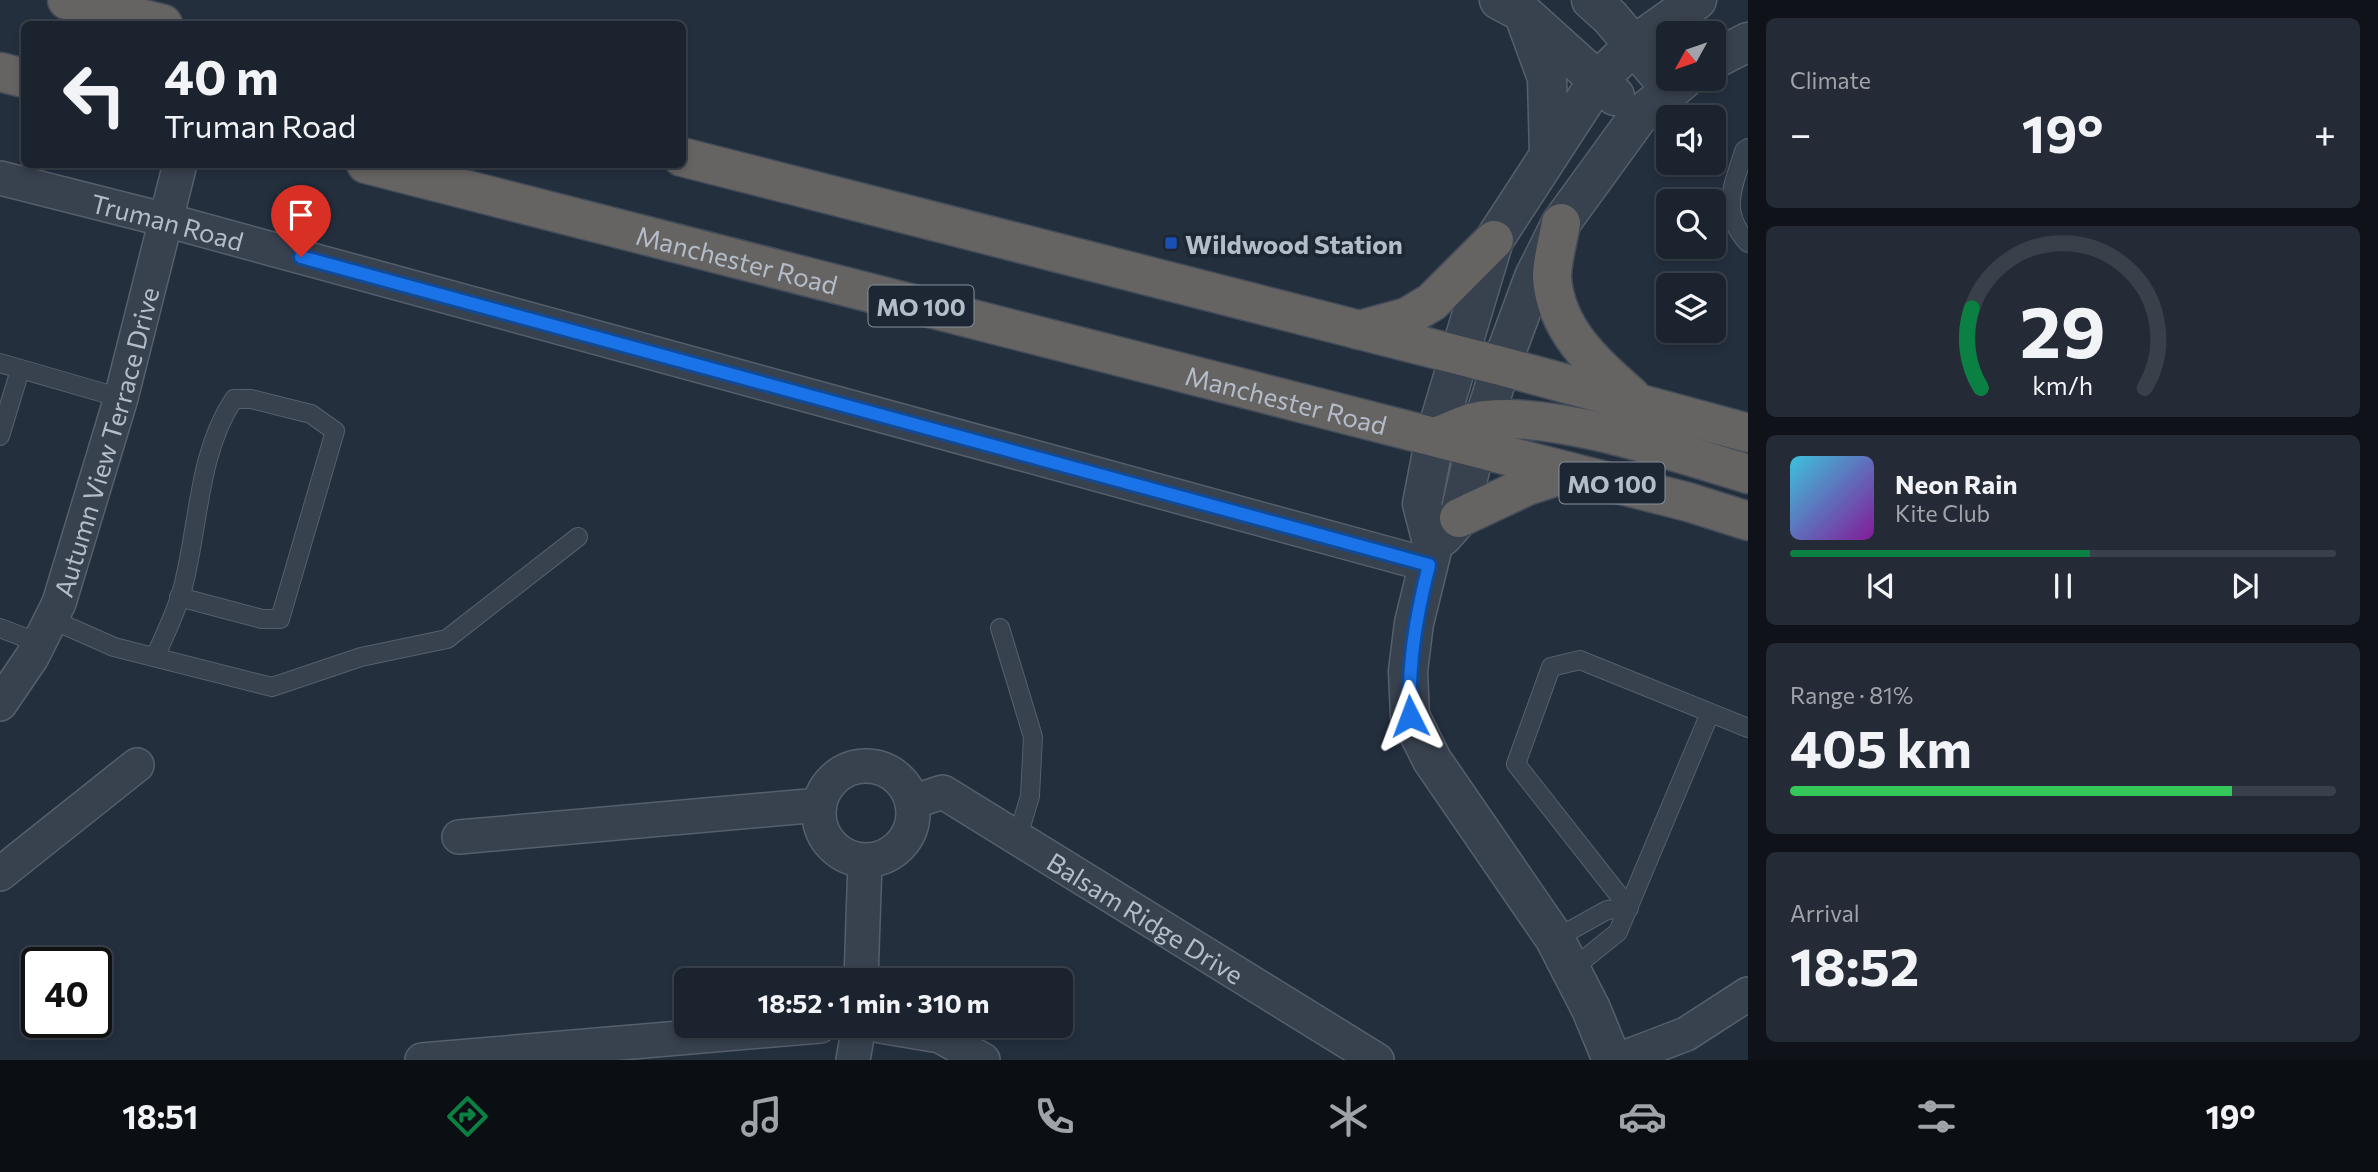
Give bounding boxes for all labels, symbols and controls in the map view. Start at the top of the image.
north arrow [1656,21,1726,91]
map controls [1656,21,1726,343]
text: 40 m [164,45,279,105]
icon: left [49,49,140,140]
text: Climate [1790,66,1871,94]
text: 19° [2022,100,2103,164]
text: Truman Road [164,105,356,145]
button: sound [1656,105,1726,175]
text: − [1790,109,1812,156]
text: + [2314,109,2336,156]
pin [271,185,331,257]
street label: Truman Road [88,186,247,256]
button: search [1656,189,1726,259]
icon: arrive [282,196,320,234]
street label: Manchester Road [633,218,841,299]
place label: Wildwood Station [1185,228,1403,259]
marker: Wildwood Station [1163,235,1179,251]
button: layers [1656,273,1726,343]
street label: Autumn View Terrace Drive [46,284,164,600]
text: 29 [2020,284,2106,373]
road number: MO 100 [869,286,974,326]
street label: Manchester Road [1182,359,1390,440]
text: km/h [2033,369,2093,399]
road number: MO 100 [1560,462,1664,504]
text: Neon Rain [1895,468,2018,499]
text: Kite Club [1895,499,1990,527]
icon: previous [1862,567,1900,605]
icon: pause [2044,567,2082,605]
icon: next [2226,567,2264,605]
position arrow [1373,679,1447,753]
text: Range · 81% [1790,681,1913,709]
text: 405 km [1790,715,1972,779]
street label: Balsam Ridge Drive [1042,845,1250,989]
text: Arrival [1790,899,1860,927]
text: 18:52 [1790,933,1919,997]
speed limit sign: 40 [21,947,112,1038]
text: 18:52 · 1 min · 310 m [758,987,989,1018]
icon: directions [443,1092,492,1141]
icon: music [737,1092,786,1141]
icon: phone [1030,1092,1079,1141]
icon: climate [1324,1092,1373,1141]
icon: car [1618,1092,1667,1141]
icon: filters [1912,1092,1961,1141]
text: 18:51 [122,1096,198,1136]
text: 19° [2205,1096,2256,1136]

